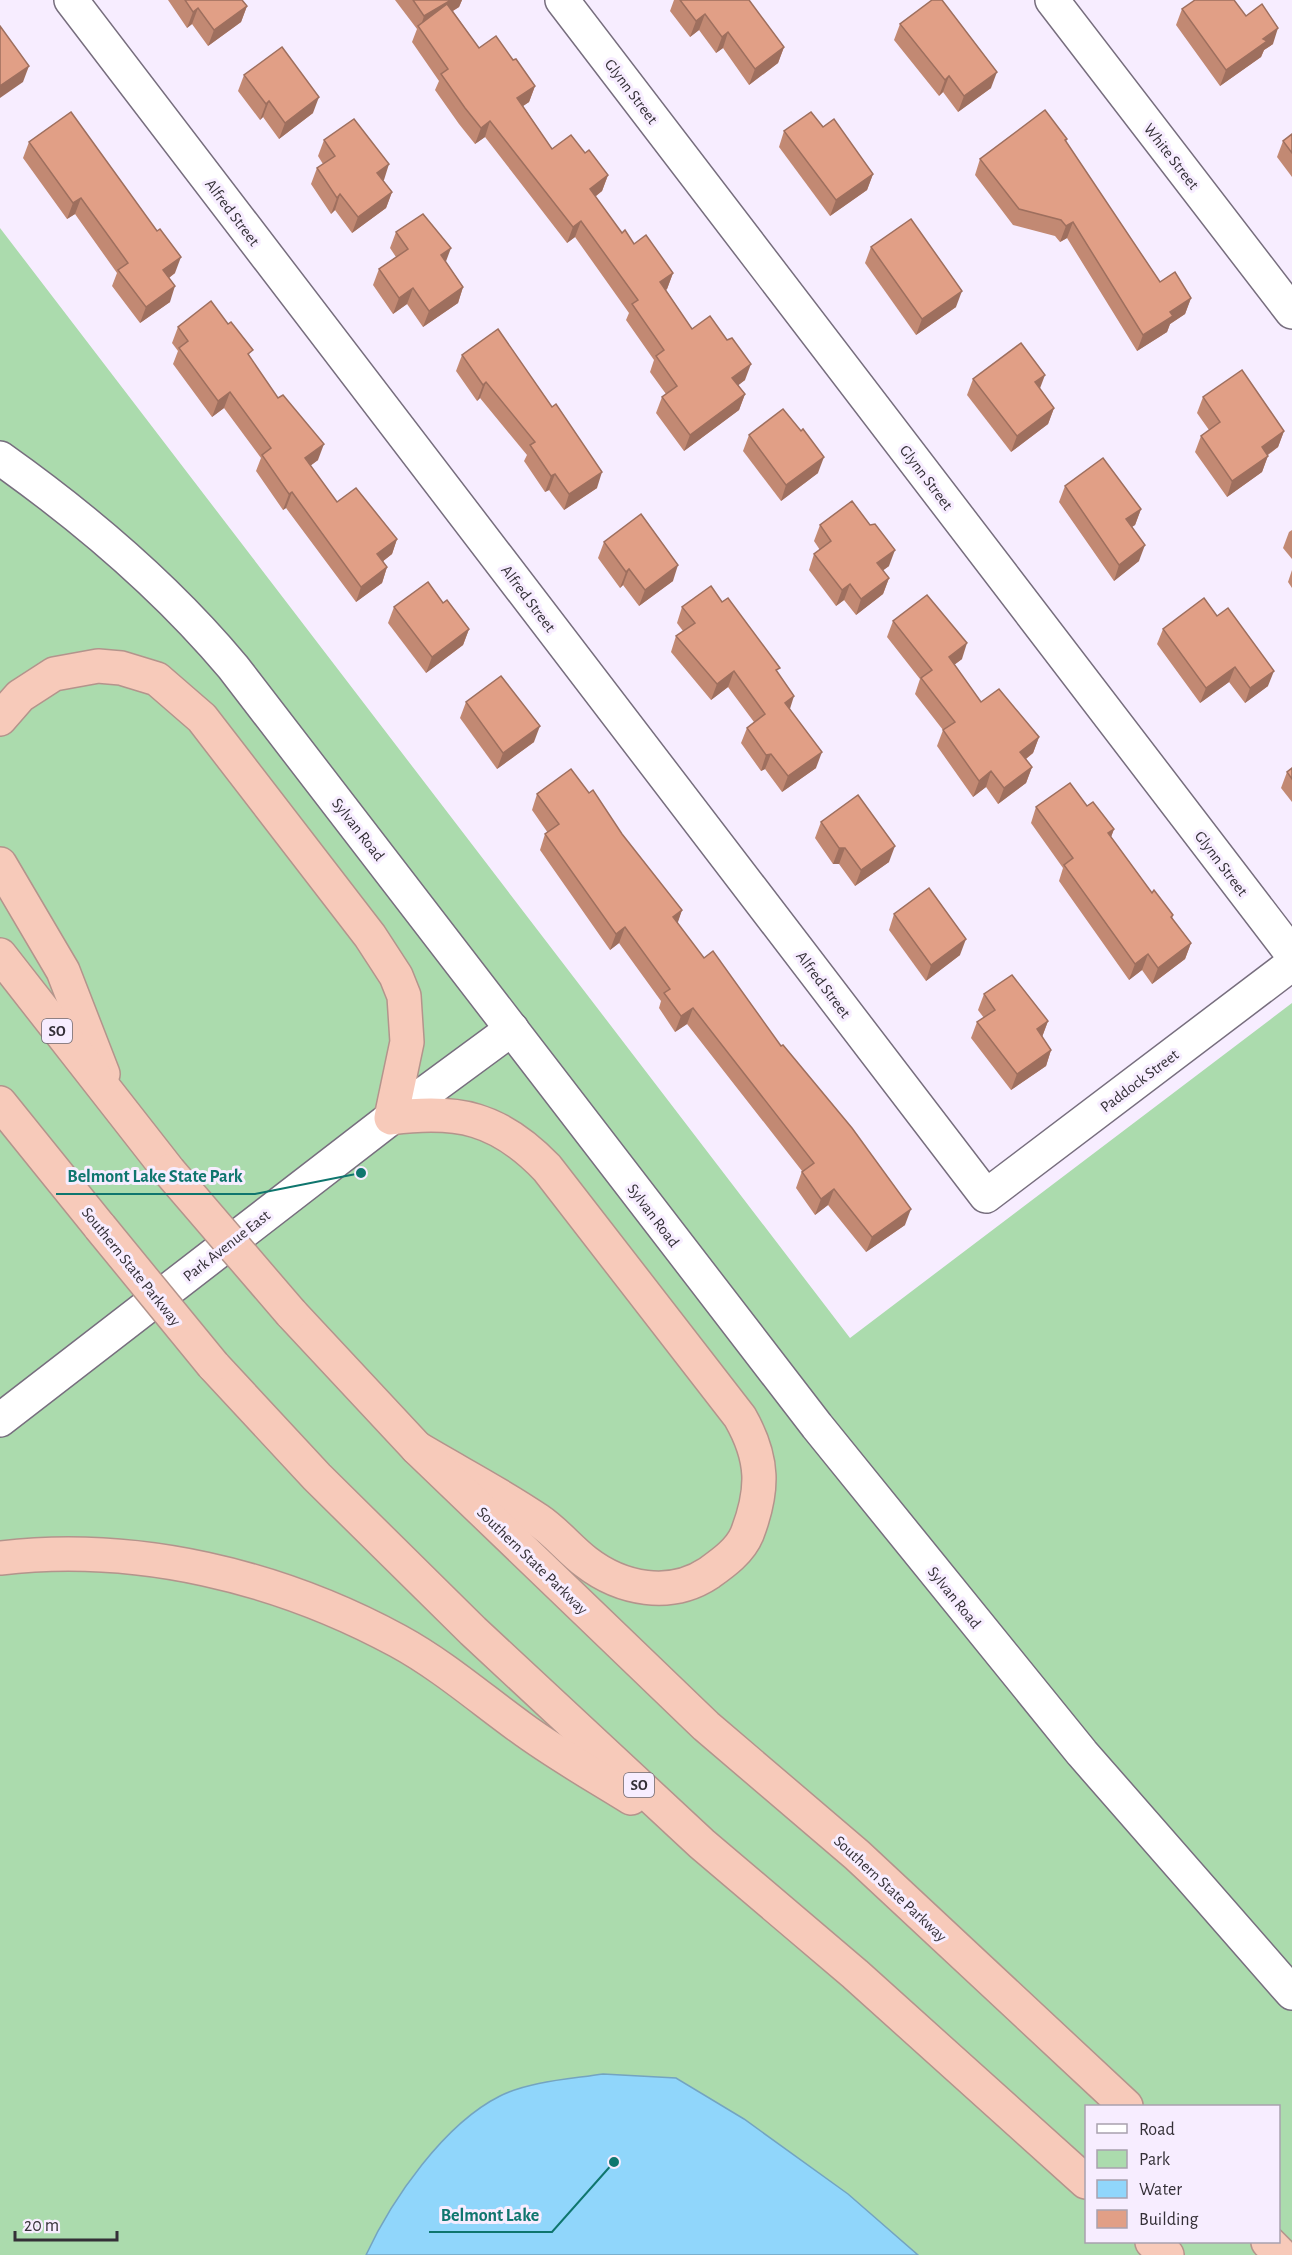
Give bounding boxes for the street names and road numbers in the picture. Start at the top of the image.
street label: Glynn Street [601,56,661,128]
street label: White Street [1141,121,1202,193]
street label: Alfred Street [202,176,262,249]
street label: Glynn Street [896,442,956,514]
street label: Alfred Street [498,562,558,635]
street label: Sylvan Road [328,795,387,864]
street label: Glynn Street [1191,828,1251,900]
street label: Alfred Street [793,948,853,1021]
road number: SO [42,1019,72,1043]
street label: Paddock Street [1097,1046,1182,1115]
street label: Sylvan Road [624,1181,682,1251]
street label: Southern State Parkway [78,1204,184,1330]
street label: Park Avenue East [180,1207,273,1285]
street label: Southern State Parkway [473,1504,591,1618]
street label: Sylvan Road [924,1564,984,1632]
road number: SO [624,1773,654,1797]
street label: Southern State Parkway [830,1833,950,1946]

